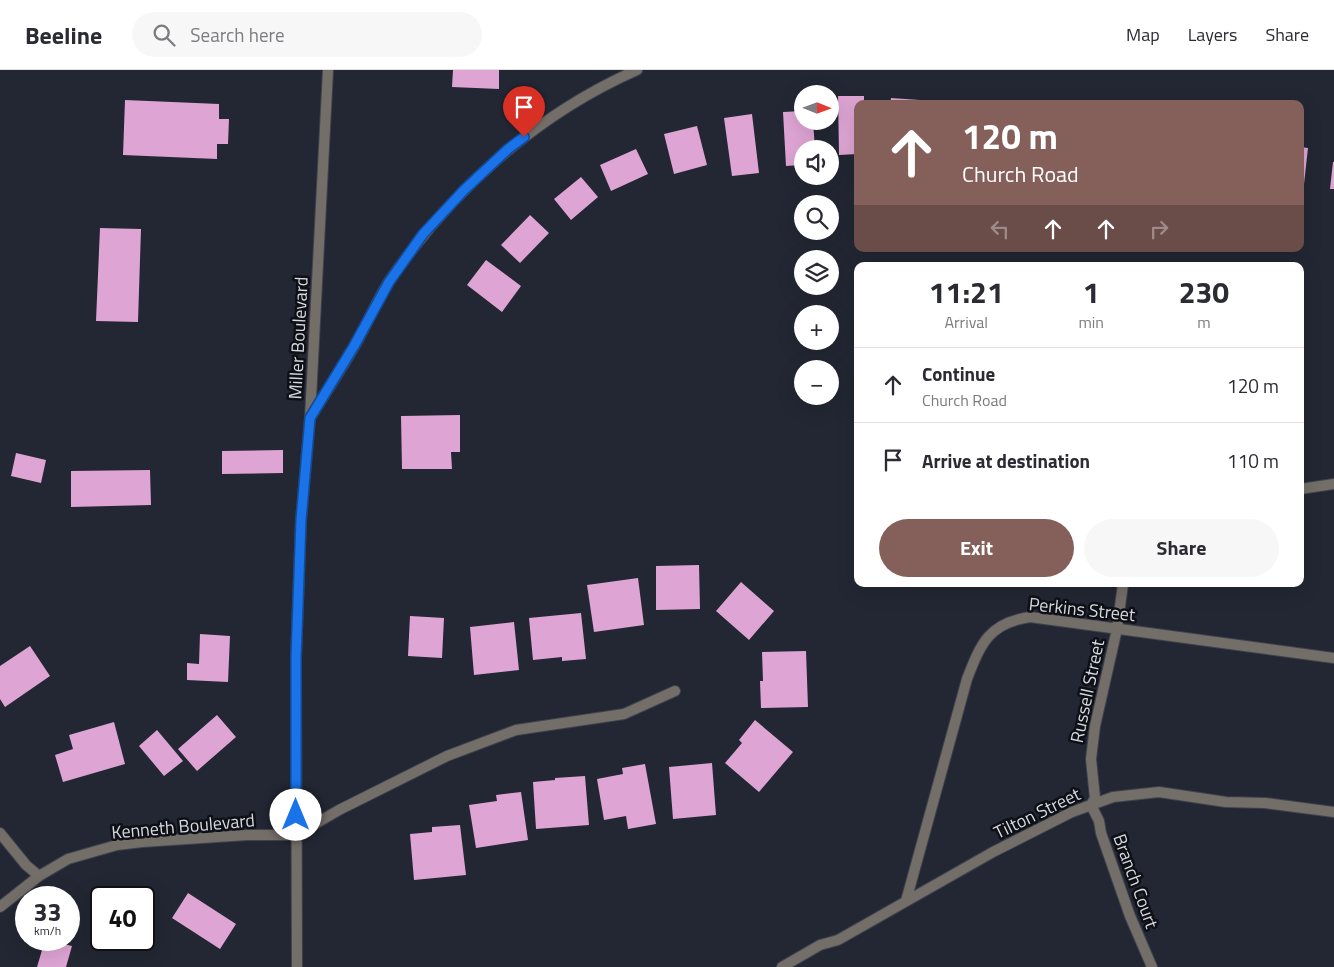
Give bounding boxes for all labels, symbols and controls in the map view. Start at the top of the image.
search box [132,12,482,57]
text: Beeline [25,17,102,53]
text: Search here [190,20,285,49]
icon: search [150,21,178,49]
text: Map [1126,21,1160,48]
text: Layers [1188,21,1237,48]
text: Share [1265,21,1309,48]
north arrow [794,85,839,130]
map controls [794,85,839,405]
pin [503,86,545,137]
icon: arrive [510,93,538,121]
text: 120 m [962,109,1058,163]
icon: ahead [879,120,944,185]
button: sound [794,140,839,185]
text: Church Road [962,157,1079,191]
button: search [794,195,839,240]
icon: left [986,215,1014,243]
icon: ahead [1039,215,1067,243]
icon: ahead [1092,215,1120,243]
icon: right [1145,215,1173,243]
button: layers [794,250,839,295]
text: 11:21 [929,269,1004,315]
text: 1 [1083,269,1100,315]
text: 230 [1179,269,1229,315]
street label: Miller Boulevard [281,276,315,400]
button: + [794,305,839,350]
text: Arrival [945,310,988,334]
text: min [1078,310,1104,334]
text: m [1197,310,1211,334]
text: Continue [922,359,995,388]
button: − [794,360,839,405]
icon: ahead [879,371,907,399]
text: 120 m [1227,371,1279,400]
text: Church Road [922,388,1007,412]
icon: arrive [879,446,907,474]
text: Arrive at destination [922,446,1090,475]
text: 110 m [1227,446,1279,475]
button: Exit [879,519,1074,577]
button: Share [1084,519,1279,577]
street label: Perkins Street [1027,590,1137,628]
street label: Russell Street [1063,636,1111,745]
street label: Tilton Street [989,780,1086,846]
position arrow [269,788,321,840]
street label: Kenneth Boulevard [110,806,256,846]
street label: Branch Court [1106,830,1166,933]
speed limit sign: 40 [90,886,155,951]
text: 33 [33,893,62,931]
text: km/h [34,921,61,940]

